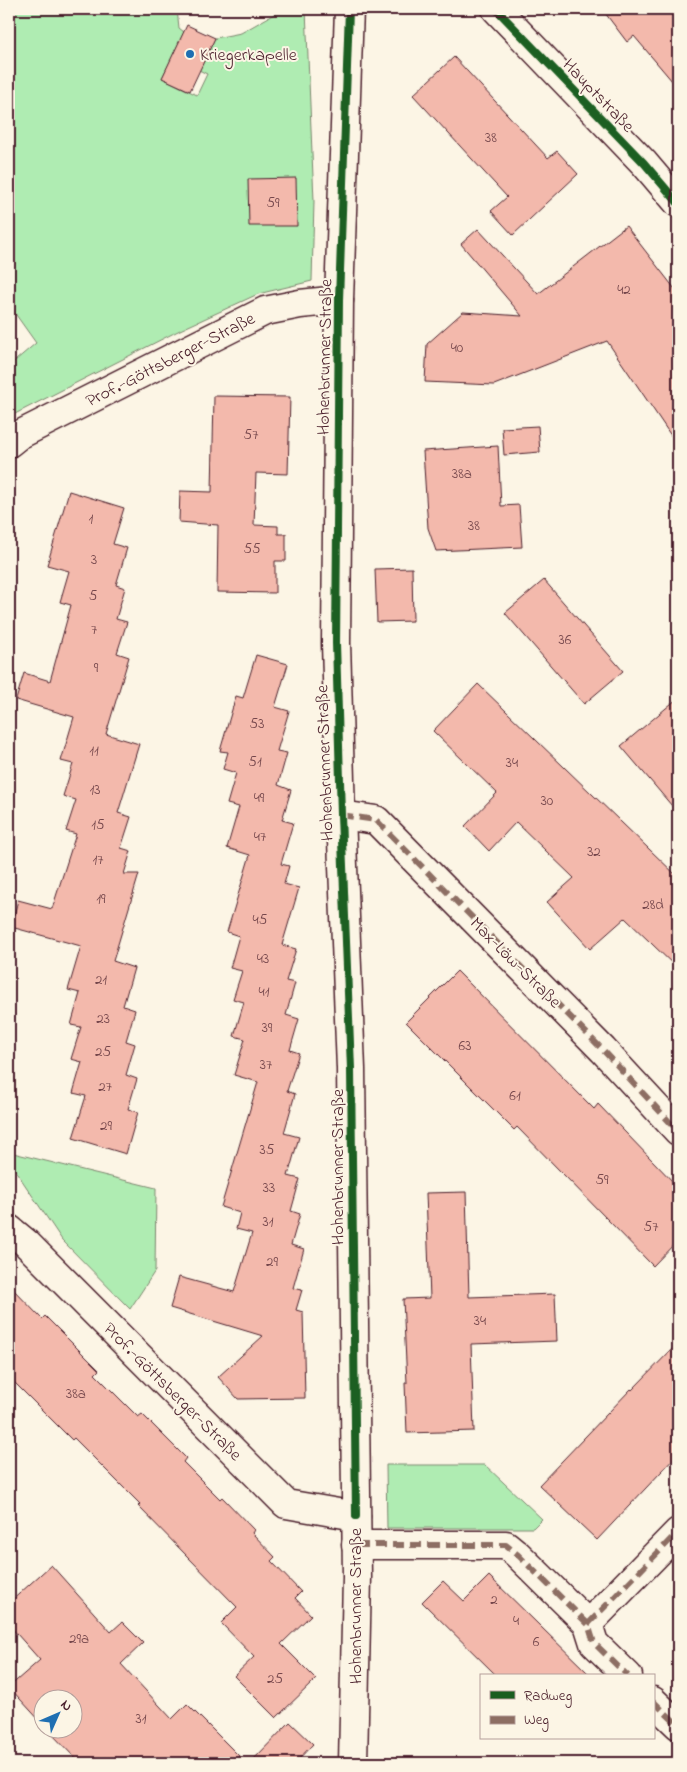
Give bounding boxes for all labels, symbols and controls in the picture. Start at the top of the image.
place label: Kriegerkapelle [200,43,298,70]
marker: Kriegerkapelle [184,48,196,60]
street label: Hauptstraße [555,53,640,140]
house number: 38 [485,127,497,149]
house number: 59 [266,192,280,214]
street label: Hohenbrunner Straße [312,278,340,435]
house number: 42 [617,279,631,301]
street label: Prof.-Göttsberger-Straße [82,306,261,416]
house number: 40 [451,337,464,359]
house number: 57 [244,424,258,446]
house number: 38a [452,463,472,485]
house number: 1 [89,508,94,530]
house number: 38 [468,515,480,537]
house number: 55 [243,538,261,560]
house number: 3 [91,549,97,571]
house number: 5 [89,585,98,607]
house number: 7 [91,619,97,641]
house number: 36 [559,629,572,651]
house number: 9 [94,657,99,679]
street label: Hohenbrunner Straße [310,683,342,842]
house number: 53 [250,713,264,735]
house number: 11 [89,740,99,762]
house number: 51 [248,751,262,773]
house number: 34 [506,752,518,774]
house number: 13 [90,779,100,801]
house number: 49 [254,787,265,809]
house number: 30 [541,790,554,812]
house number: 15 [91,814,105,836]
house number: 47 [254,826,266,848]
house number: 32 [587,841,601,863]
house number: 17 [93,849,103,871]
house number: 19 [96,888,106,910]
house number: 28d [642,894,664,916]
house number: 45 [253,909,268,931]
street label: Max-Löw-Straße [463,912,567,1016]
house number: 43 [257,948,269,970]
house number: 21 [95,969,107,991]
house number: 41 [259,981,270,1003]
house number: 23 [96,1008,110,1030]
house number: 39 [262,1017,273,1039]
house number: 63 [459,1035,471,1057]
house number: 25 [95,1041,111,1063]
house number: 37 [260,1054,272,1076]
house number: 27 [98,1076,112,1098]
house number: 61 [509,1085,521,1107]
street label: Hohenbrunner Straße [326,1088,352,1245]
house number: 29 [100,1115,112,1137]
house number: 35 [260,1139,275,1161]
house number: 59 [595,1169,609,1191]
house number: 33 [263,1177,275,1199]
house number: 31 [263,1211,274,1233]
house number: 57 [644,1216,658,1238]
house number: 29 [266,1251,278,1273]
house number: 34 [474,1310,486,1332]
street label: Prof.-Göttsberger-Straße [96,1317,248,1469]
house number: 38a [66,1383,86,1405]
street label: Hohenbrunner Straße [344,1527,370,1684]
house number: 2 [490,1589,498,1611]
house number: 4 [513,1610,519,1632]
house number: 29a [69,1628,89,1650]
house number: 6 [533,1631,540,1653]
house number: 25 [267,1668,283,1690]
legend [480,1674,654,1740]
text: Radweg [524,1685,572,1708]
north arrow [32,1690,82,1740]
text: N [55,1695,77,1717]
house number: 31 [136,1708,147,1730]
text: Weg [524,1709,549,1732]

